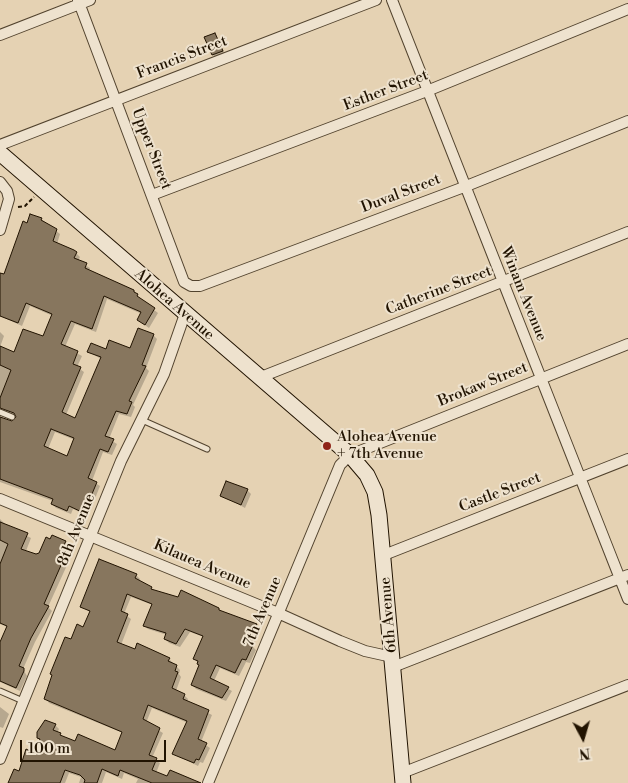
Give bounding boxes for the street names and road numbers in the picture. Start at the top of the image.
street label: Francis Street [134,32,230,84]
street label: Esther Street [341,67,431,115]
street label: Upper Street [127,106,175,192]
street label: Duval Street [359,171,443,217]
street label: Winam Avenue [496,244,550,344]
street label: Catherine Street [384,263,494,319]
street label: Alohea Avenue [130,265,218,345]
street label: Brokaw Street [435,359,531,411]
street label: Castle Street [457,469,543,517]
street label: 8th Avenue [54,491,100,569]
street label: Kilauea Avenue [151,536,253,594]
street label: 7th Avenue [240,574,286,650]
street label: 6th Avenue [377,576,401,654]

